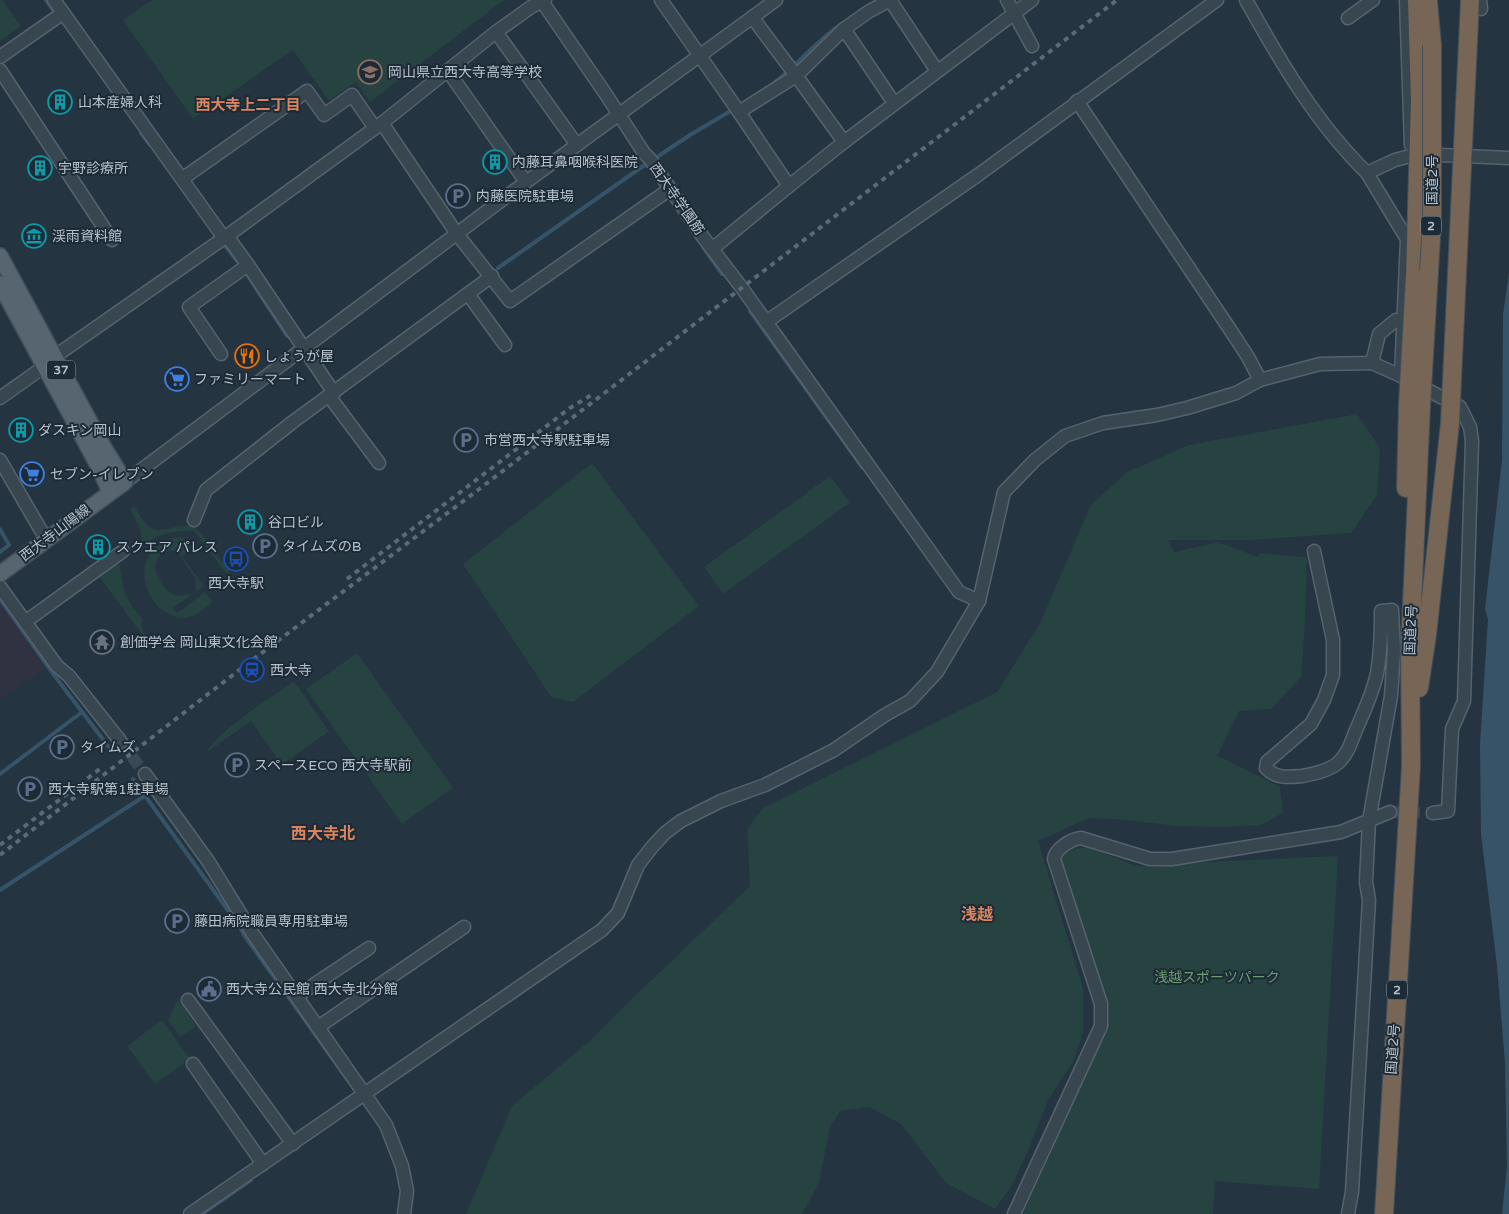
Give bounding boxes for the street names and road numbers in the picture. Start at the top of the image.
street label: 国道2号 [1424,155,1441,205]
street label: 西大寺学園筋 [646,160,708,238]
road number: 2 [1421,217,1441,236]
road number: 37 [47,360,75,380]
street label: 西大寺山陽線 [16,501,94,565]
street label: 国道2号 [1402,604,1420,656]
road number: 2 [1387,980,1407,1000]
street label: 国道2号 [1383,1023,1403,1075]

